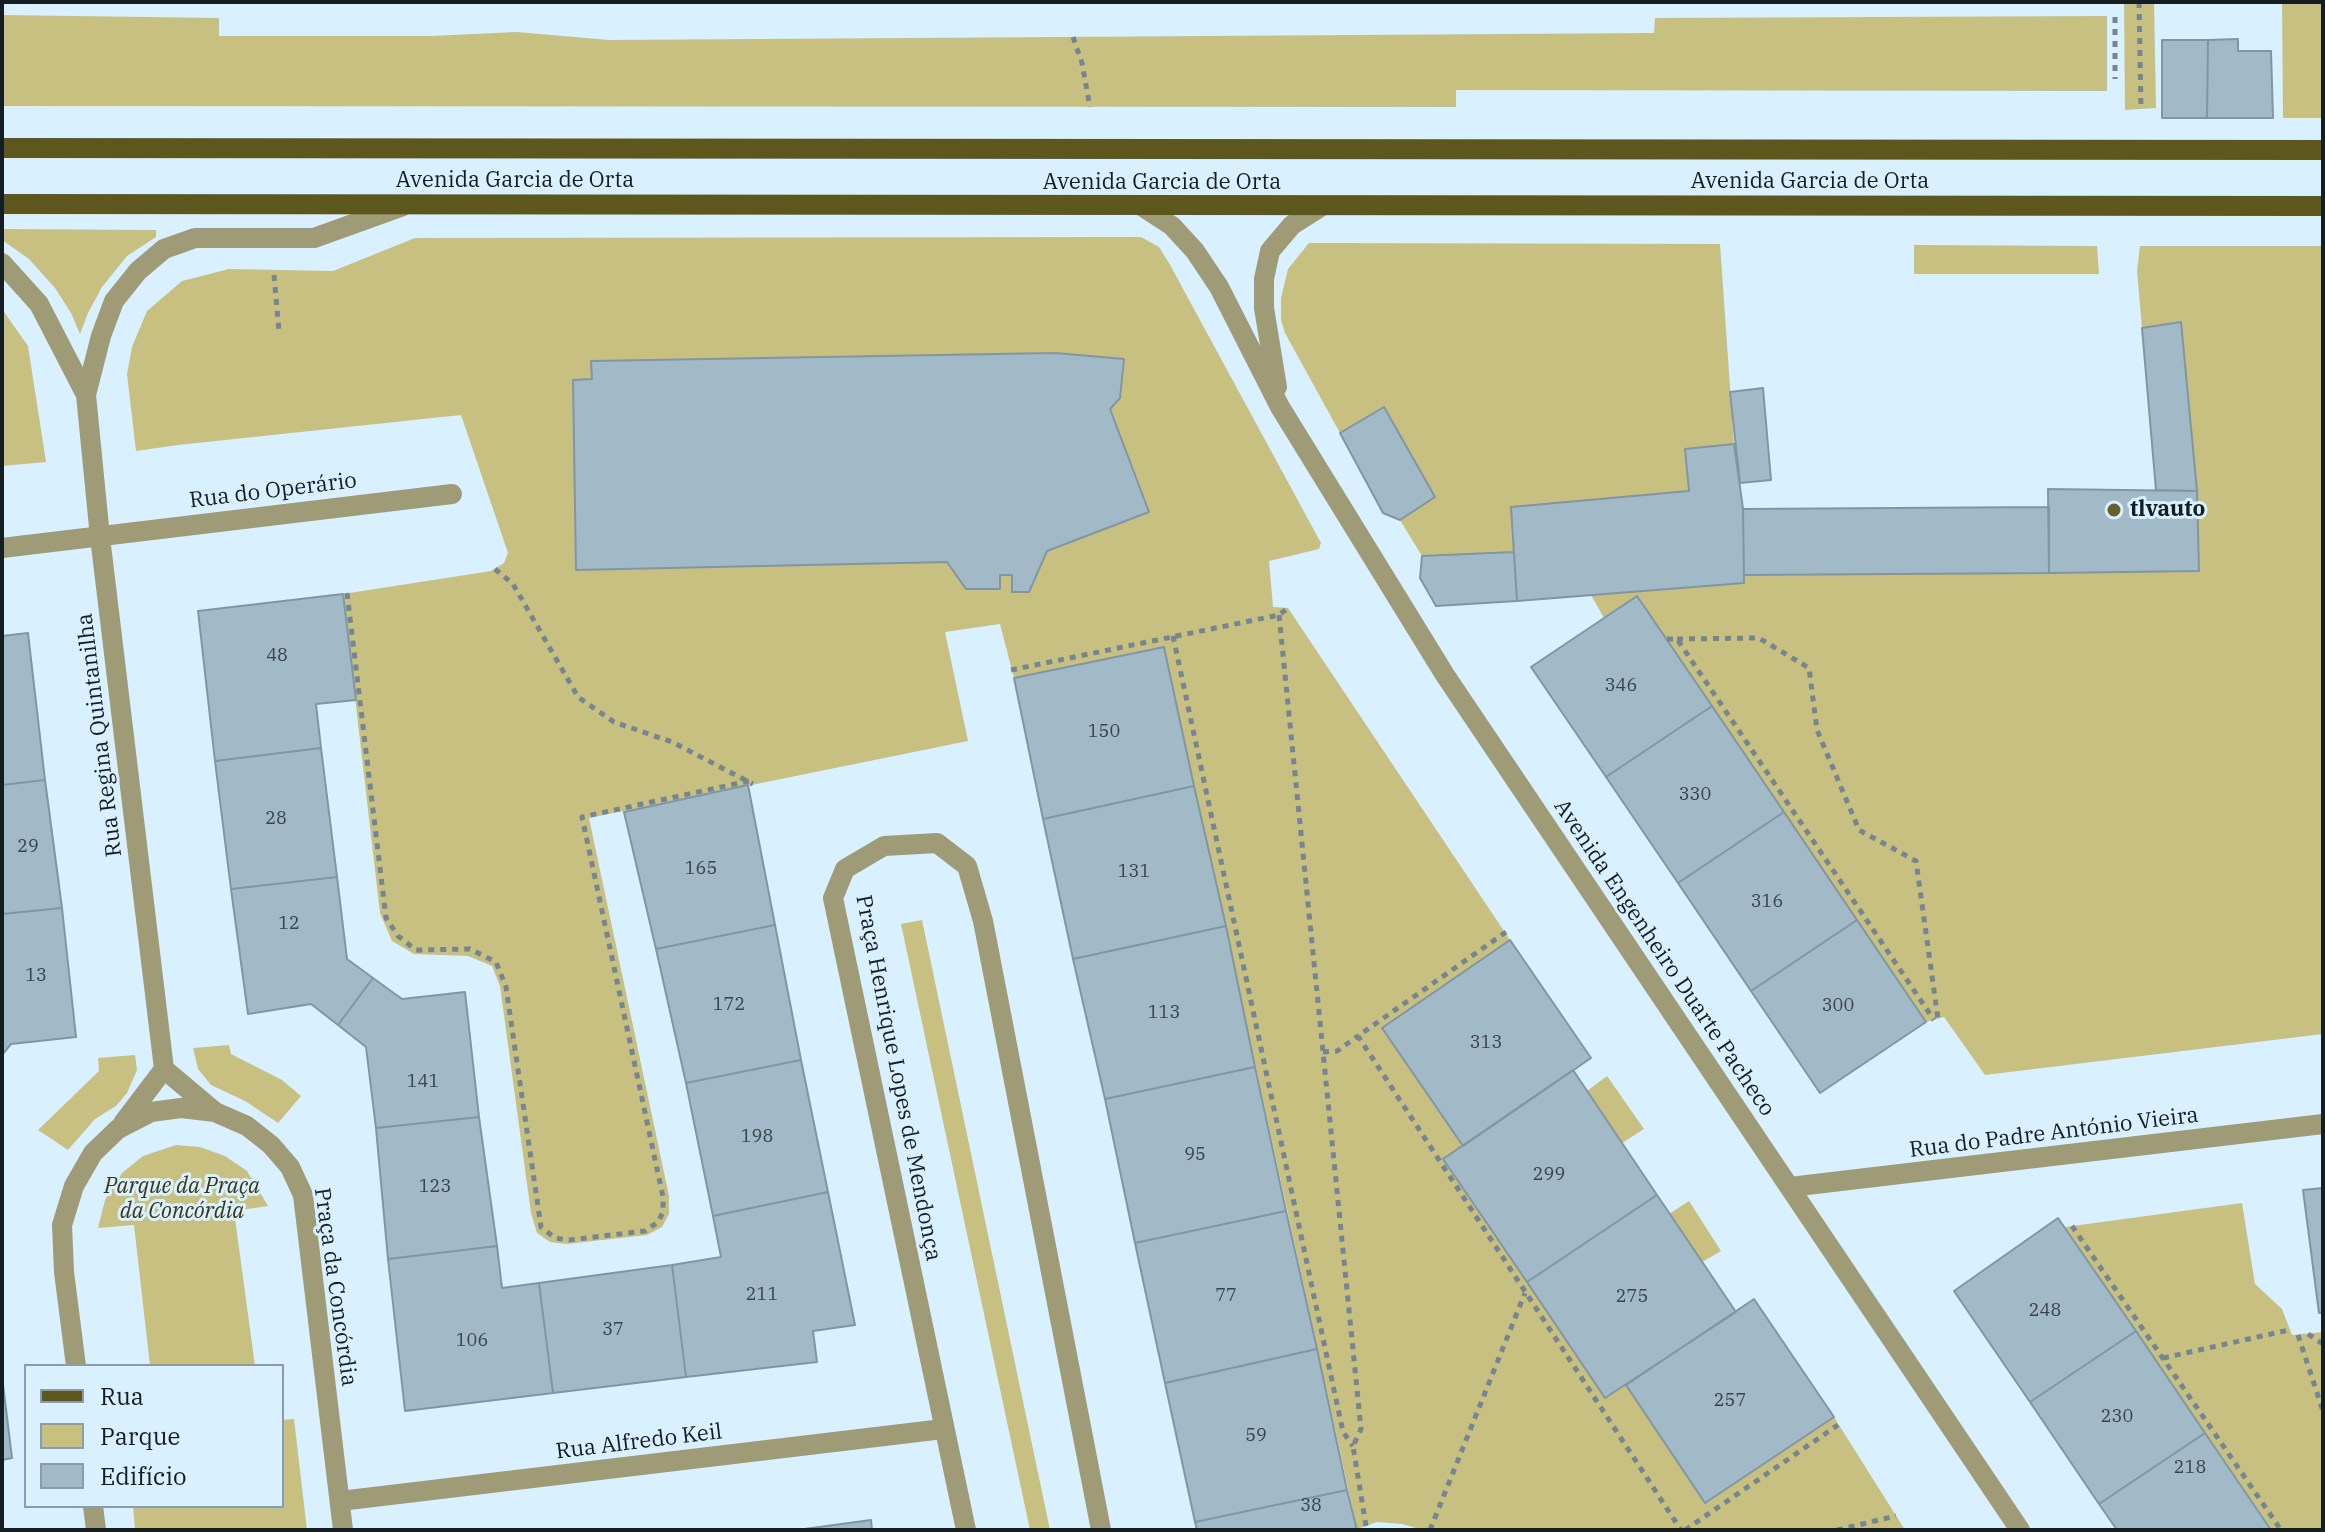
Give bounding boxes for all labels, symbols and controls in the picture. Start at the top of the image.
street label: Avenida Garcia de Orta [396,168,634,194]
street label: Avenida Garcia de Orta [1691,169,1929,195]
street label: Avenida Garcia de Orta [1043,170,1281,196]
street label: Rua do Operário [188,468,358,514]
place label: tlvauto [2130,497,2205,523]
marker: tlvauto [2105,501,2123,519]
street label: Rua Regina Quintanilha [72,612,128,858]
house number: 48 [266,645,288,667]
house number: 346 [1605,675,1637,697]
house number: 150 [1088,721,1120,743]
house number: 330 [1679,784,1711,806]
street label: Avenida Engenheiro Duarte Pacheco [1548,795,1780,1121]
house number: 28 [265,808,287,830]
house number: 29 [17,836,39,858]
house number: 165 [685,858,717,880]
house number: 131 [1118,861,1150,883]
house number: 316 [1751,891,1783,913]
street label: Praça Henrique Lopes de Mendonça [850,893,946,1263]
house number: 12 [278,913,300,935]
house number: 13 [25,965,47,987]
house number: 172 [713,994,745,1016]
house number: 300 [1822,995,1854,1017]
house number: 113 [1148,1002,1180,1024]
house number: 313 [1470,1032,1502,1054]
house number: 141 [407,1071,439,1093]
street label: Rua do Padre António Vieira [1908,1102,2200,1164]
house number: 198 [741,1126,773,1148]
house number: 95 [1184,1144,1206,1166]
house number: 299 [1533,1164,1565,1186]
park label: Parque da Praça da Concórdia [104,1174,260,1226]
house number: 123 [419,1176,451,1198]
street label: Praça da Concórdia [308,1186,362,1388]
house number: 211 [746,1284,778,1306]
house number: 77 [1215,1285,1237,1307]
house number: 275 [1616,1286,1648,1308]
house number: 248 [2029,1300,2061,1322]
house number: 37 [602,1319,624,1341]
house number: 106 [456,1330,488,1352]
legend [24,1364,284,1508]
text: Rua [100,1380,144,1412]
house number: 257 [1714,1390,1746,1412]
house number: 230 [2101,1406,2133,1428]
street label: Rua Alfredo Keil [554,1419,724,1465]
text: Parque [100,1420,180,1452]
house number: 59 [1245,1425,1267,1447]
house number: 218 [2174,1457,2206,1479]
text: Edifício [100,1460,187,1492]
house number: 38 [1300,1495,1322,1517]

